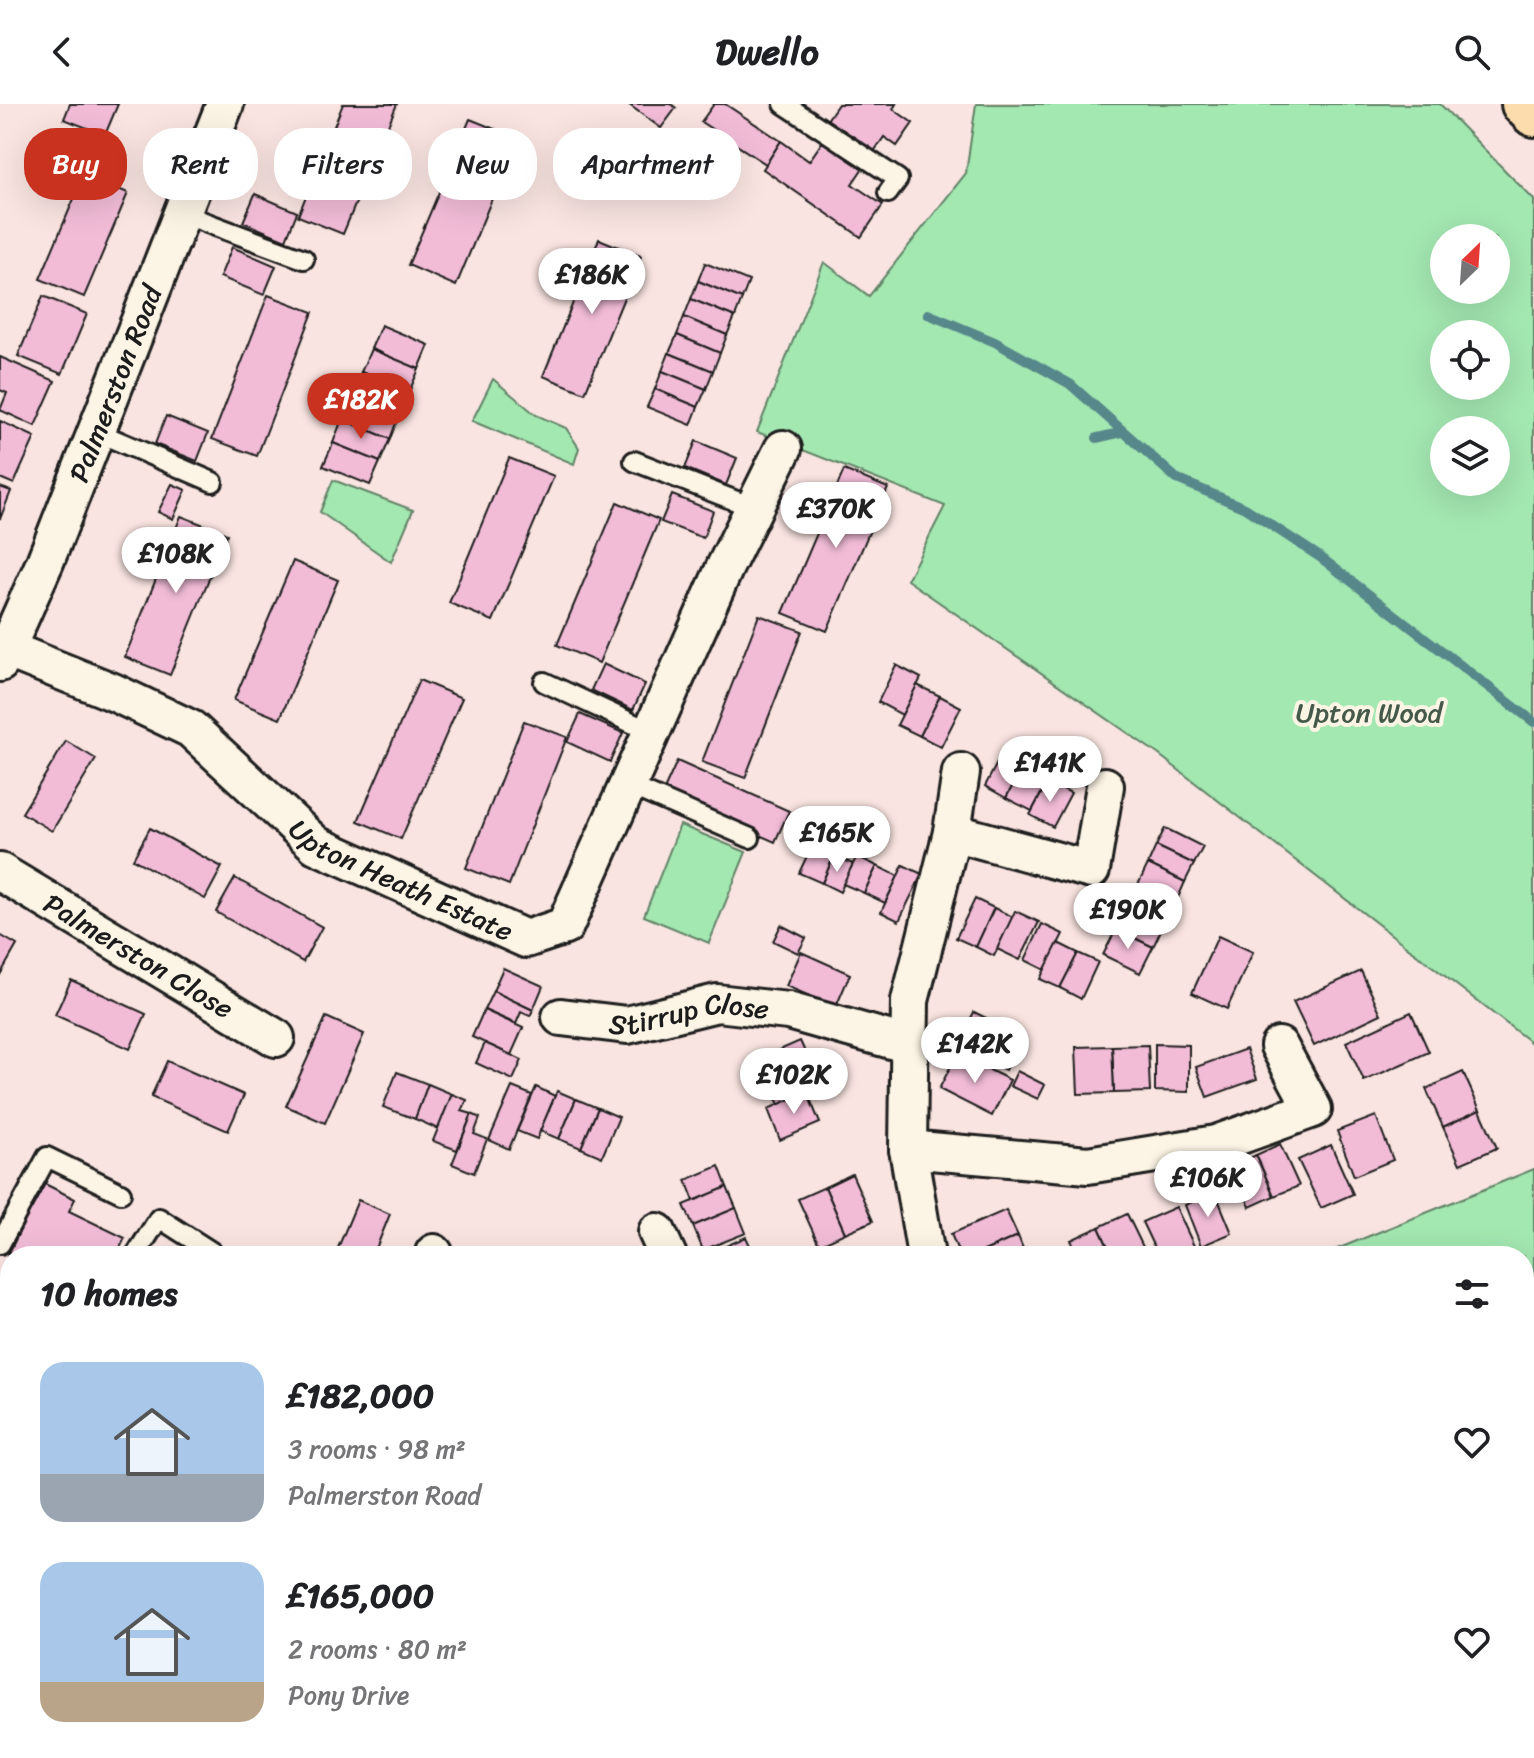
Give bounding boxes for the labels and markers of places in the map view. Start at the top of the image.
pin: £186K [536,248,648,316]
pin: £182K [305,373,417,441]
pin: £370K [780,482,892,550]
pin: £108K [120,527,232,595]
pin: £141K [994,736,1106,804]
pin: £165K [781,806,893,874]
pin: £190K [1072,883,1184,951]
pin: £142K [919,1017,1031,1085]
pin: £102K [738,1048,850,1116]
pin: £106K [1152,1151,1264,1219]

